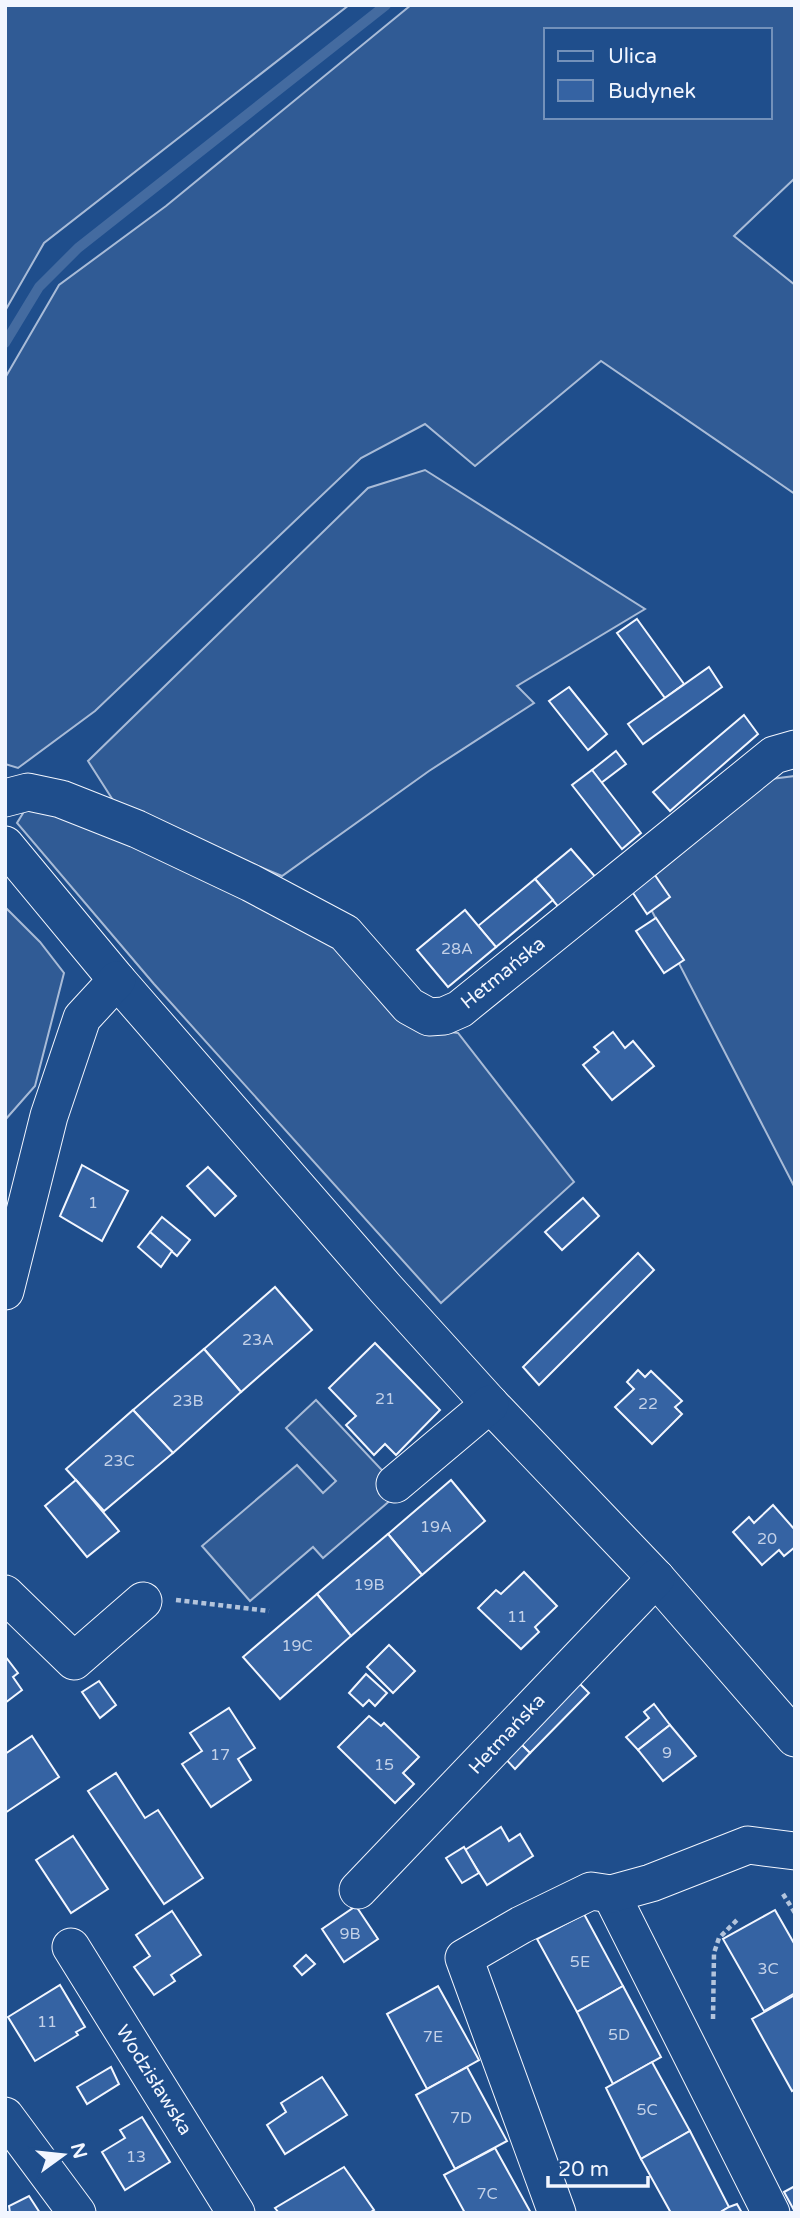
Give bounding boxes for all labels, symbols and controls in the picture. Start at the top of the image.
legend [544,28,772,119]
text: Ulica [608,44,657,69]
text: Budynek [608,79,696,104]
street label: Hetmańska [457,932,549,1014]
house number: 28A [441,939,473,959]
house number: 1 [88,1193,98,1213]
house number: 23A [242,1330,274,1350]
house number: 21 [375,1389,395,1409]
house number: 23B [172,1391,204,1411]
house number: 22 [638,1394,658,1414]
house number: 23C [103,1451,135,1471]
house number: 19A [420,1517,452,1537]
house number: 20 [757,1529,777,1549]
house number: 19B [353,1575,385,1595]
house number: 11 [507,1607,527,1627]
house number: 19C [281,1636,313,1656]
street label: Hetmańska [464,1689,550,1779]
house number: 9 [662,1743,672,1763]
house number: 17 [210,1745,230,1765]
house number: 15 [374,1755,394,1775]
house number: 9B [339,1924,361,1944]
house number: 5E [570,1952,590,1972]
house number: 3C [757,1959,779,1979]
house number: 11 [37,2012,57,2032]
street label: Wodzisławska [111,2021,197,2139]
house number: 5D [608,2025,630,2045]
house number: 7E [423,2027,443,2047]
house number: 5C [636,2100,658,2120]
house number: 7D [450,2108,472,2128]
north arrow [28,2120,98,2190]
text: N [66,2141,91,2161]
scale bar [548,2144,648,2188]
house number: 13 [126,2147,146,2167]
text: 20 m [558,2157,609,2182]
house number: 7C [476,2184,498,2204]

